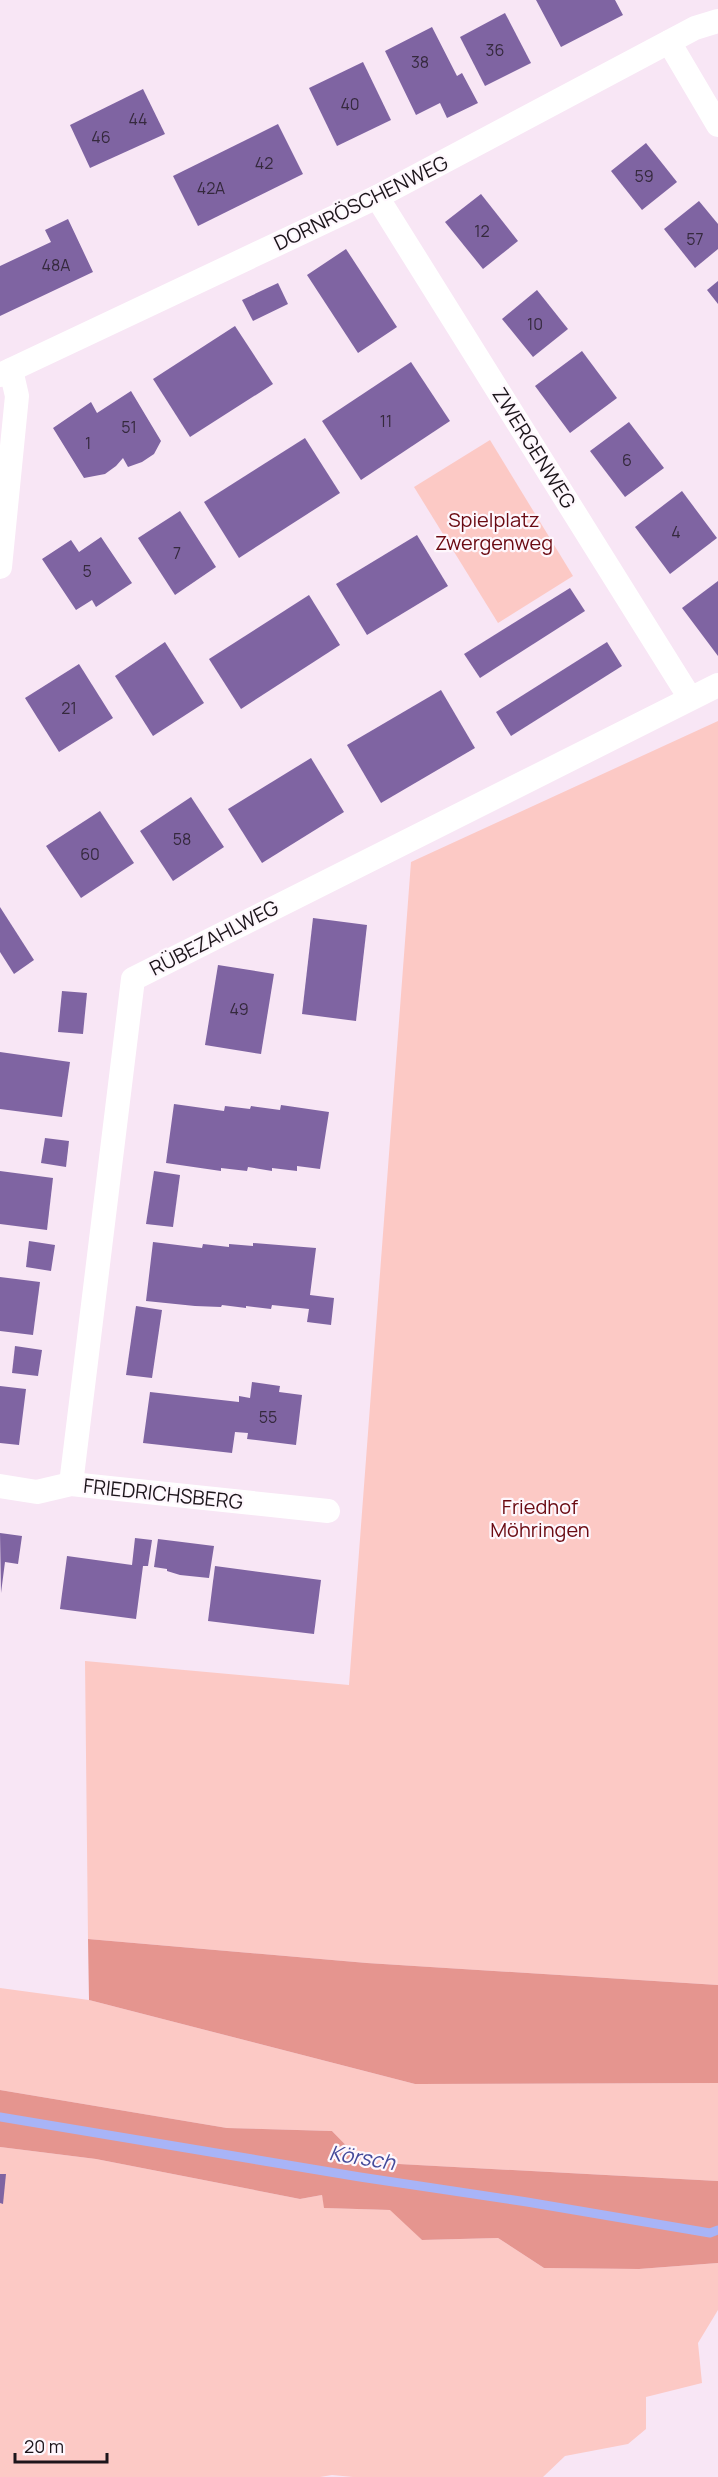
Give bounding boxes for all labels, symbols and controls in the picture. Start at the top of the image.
house number: 36 [486,39,504,61]
house number: 38 [411,51,429,73]
house number: 40 [340,93,360,115]
house number: 44 [128,108,148,130]
house number: 46 [91,126,111,148]
street label: DORNRÖSCHENWEG [269,149,452,256]
house number: 42 [255,152,273,174]
house number: 59 [634,165,654,187]
house number: 42A [197,177,225,199]
house number: 12 [474,220,490,242]
house number: 57 [686,228,704,250]
house number: 48A [42,254,70,276]
house number: 10 [527,313,543,335]
street label: ZWERGENWEG [486,382,582,513]
house number: 11 [380,410,392,432]
house number: 51 [121,416,137,438]
house number: 1 [85,432,91,454]
house number: 6 [622,449,632,471]
park label: Spielplatz Zwergenweg [435,506,553,556]
house number: 4 [671,521,681,543]
house number: 7 [173,542,181,564]
house number: 5 [82,560,92,582]
house number: 21 [61,697,77,719]
house number: 58 [173,828,191,850]
house number: 60 [80,843,100,865]
street label: RÜBEZAHLWEG [145,893,283,982]
house number: 49 [229,998,249,1020]
house number: 55 [259,1406,277,1428]
street label: FRIEDRICHSBERG [82,1472,244,1515]
park label: Friedhof Möhringen [490,1493,590,1543]
water label: Körsch [327,2138,399,2176]
scale bar [15,2426,106,2464]
text: 20 m [24,2434,64,2458]

